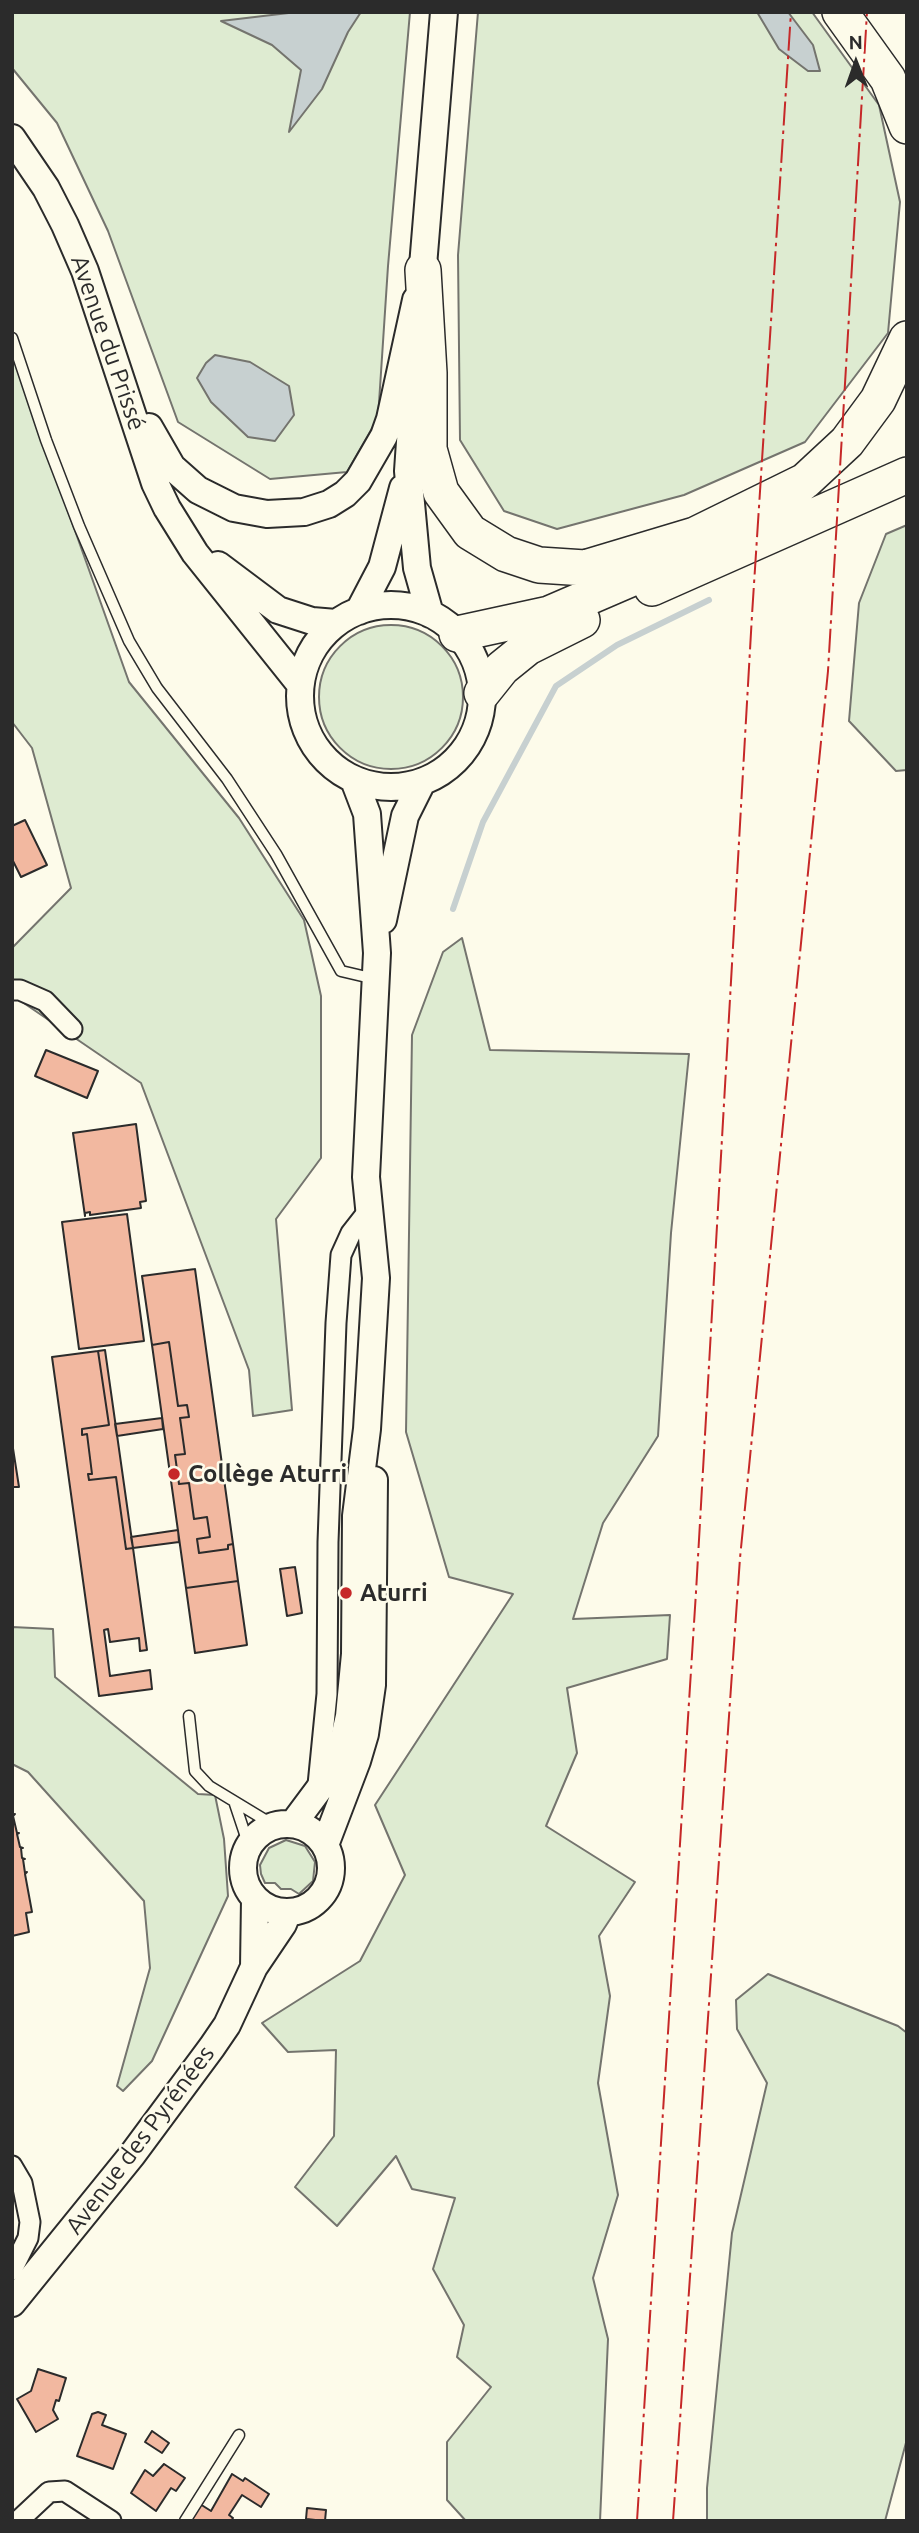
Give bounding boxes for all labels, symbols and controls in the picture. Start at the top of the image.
north arrow [821,28,891,98]
text: N [848,31,863,53]
street label: Avenue du Prissé [65,252,151,434]
place label: Collège Aturri [188,1460,347,1488]
marker: Collège Aturri [166,1466,182,1482]
place label: Aturri [360,1579,428,1607]
marker: Aturri [338,1585,354,1601]
street label: Avenue des Pyrénées [60,2040,220,2240]

